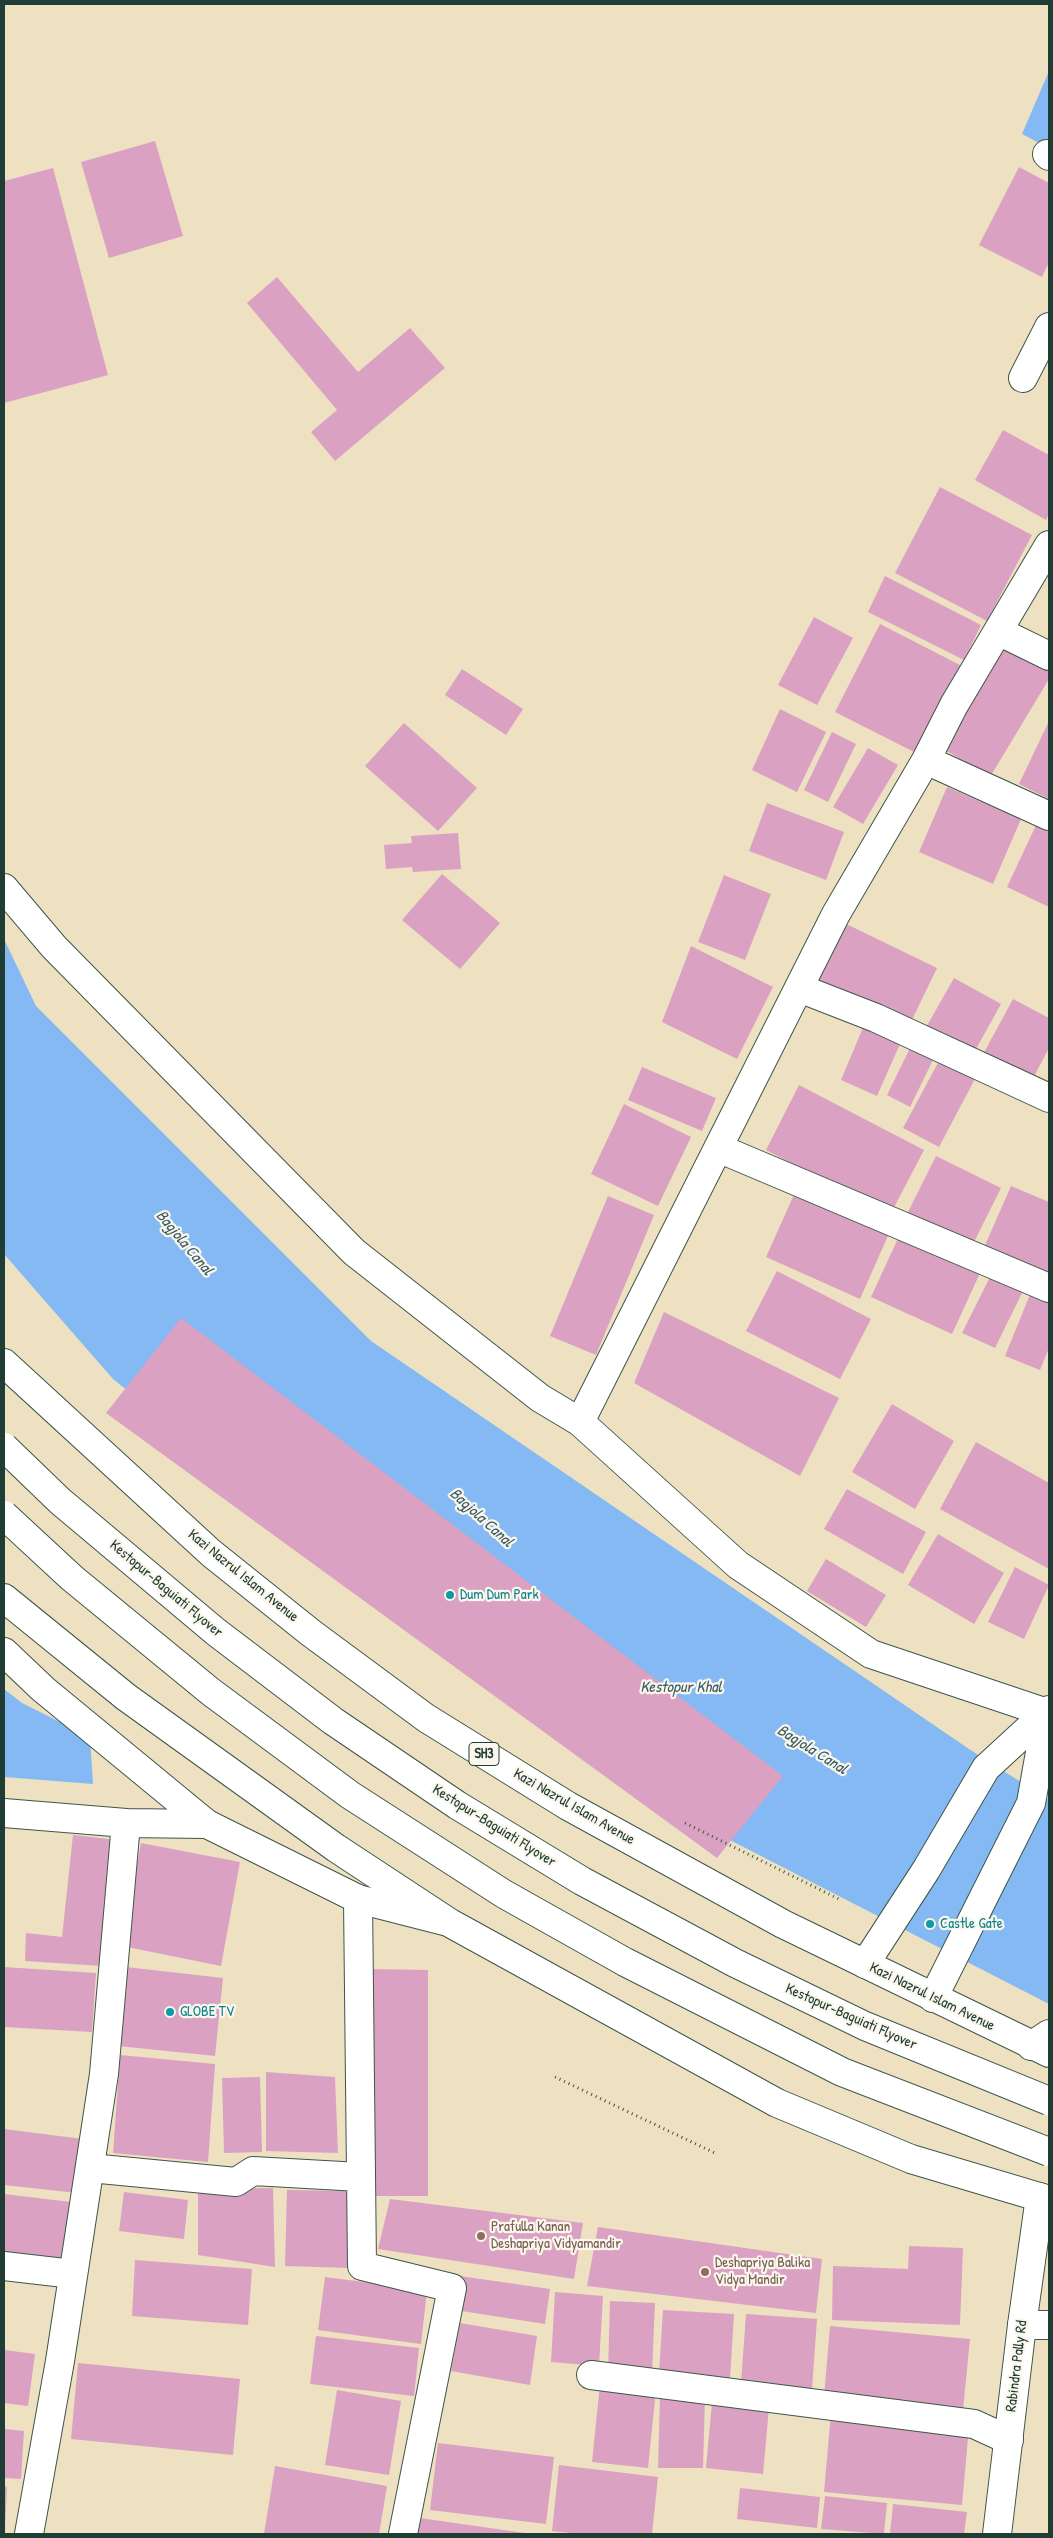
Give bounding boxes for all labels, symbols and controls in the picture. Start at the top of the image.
water label: Bagjola Canal [151,1207,217,1279]
water label: Bagjola Canal [445,1485,517,1551]
street label: Kazi Nazrul Islam Avenue [184,1526,302,1626]
street label: Kestopur-Baguiati Flyover [106,1536,226,1642]
place label: Dum Dum Park [460,1586,539,1604]
marker: Dum Dum Park [444,1589,456,1601]
water label: Kestopur Khal [640,1678,722,1698]
water label: Bagjola Canal [774,1721,850,1779]
road number: SH3 [469,1742,499,1766]
street label: Kazi Nazrul Islam Avenue [510,1765,638,1849]
street label: Kestopur-Baguiati Flyover [429,1781,559,1871]
place label: Castle Gate [940,1915,1003,1933]
marker: Castle Gate [924,1918,936,1930]
street label: Kazi Nazrul Islam Avenue [866,1959,998,2035]
street label: Kestopur-Baguiati Flyover [782,1980,920,2054]
place label: GLOBE TV [180,2003,234,2021]
marker: GLOBE TV [164,2006,176,2018]
place label: Prafulla Kanan Deshapriya Vidyamandir [491,2218,621,2253]
marker: Prafulla Kanan Deshapriya Vidyamandir [475,2230,487,2242]
place label: Deshapriya Balika Vidya Mandir [715,2254,810,2289]
marker: Deshapriya Balika Vidya Mandir [699,2266,711,2278]
street label: Rabindra Pally Rd [1002,2319,1032,2413]

